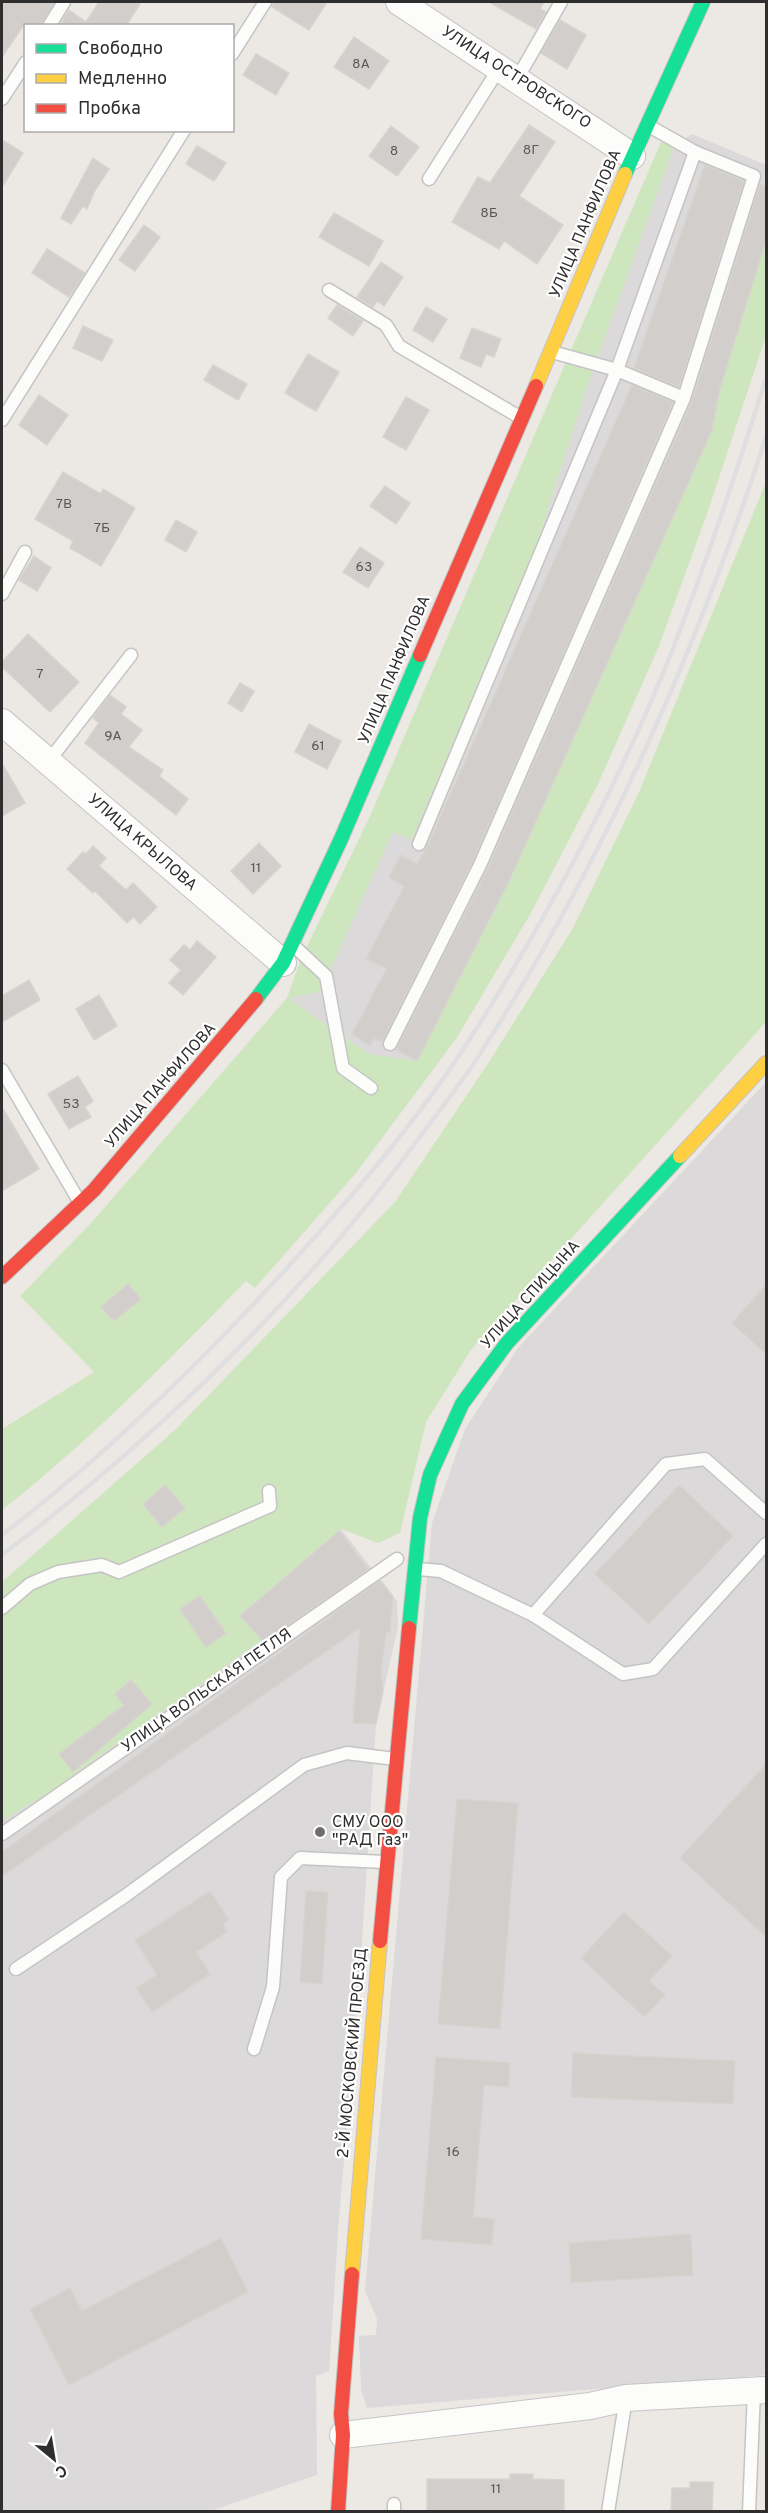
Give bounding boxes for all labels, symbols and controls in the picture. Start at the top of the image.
street label: УЛИЦА ОСТРОВСКОГО [437,22,595,134]
legend [24,24,234,132]
text: Свободно [78,38,163,61]
house number: 8А [352,56,370,73]
text: Медленно [78,68,167,91]
text: Пробка [78,98,141,121]
house number: 8Г [523,142,539,159]
house number: 8 [390,143,398,160]
street label: УЛИЦА ПАНФИЛОВА [546,146,626,301]
house number: 8Б [480,205,498,222]
house number: 7В [56,496,72,513]
house number: 7Б [94,520,110,537]
house number: 63 [356,559,372,576]
street label: УЛИЦА ПАНФИЛОВА [355,592,435,747]
house number: 7 [36,666,44,683]
house number: 9А [104,728,122,745]
house number: 61 [311,738,325,755]
street label: УЛИЦА КРЫЛОВА [83,790,201,896]
house number: 11 [251,860,261,877]
street label: УЛИЦА ПАНФИЛОВА [101,1019,221,1153]
house number: 53 [62,1096,80,1113]
street label: УЛИЦА СПИЦЫНА [477,1236,585,1353]
street label: УЛИЦА ВОЛЬСКАЯ ПЕТЛЯ [118,1625,296,1757]
place label: СМУ ООО "РАД Газ" [332,1813,408,1851]
marker: СМУ ООО "РАД Газ" [313,1825,327,1839]
street label: 2-Й МОСКОВСКИЙ ПРОЕЗД [332,1947,372,2159]
house number: 16 [446,2144,460,2161]
north arrow [24,2429,84,2489]
text: С [51,2459,70,2481]
house number: 11 [491,2481,501,2498]

